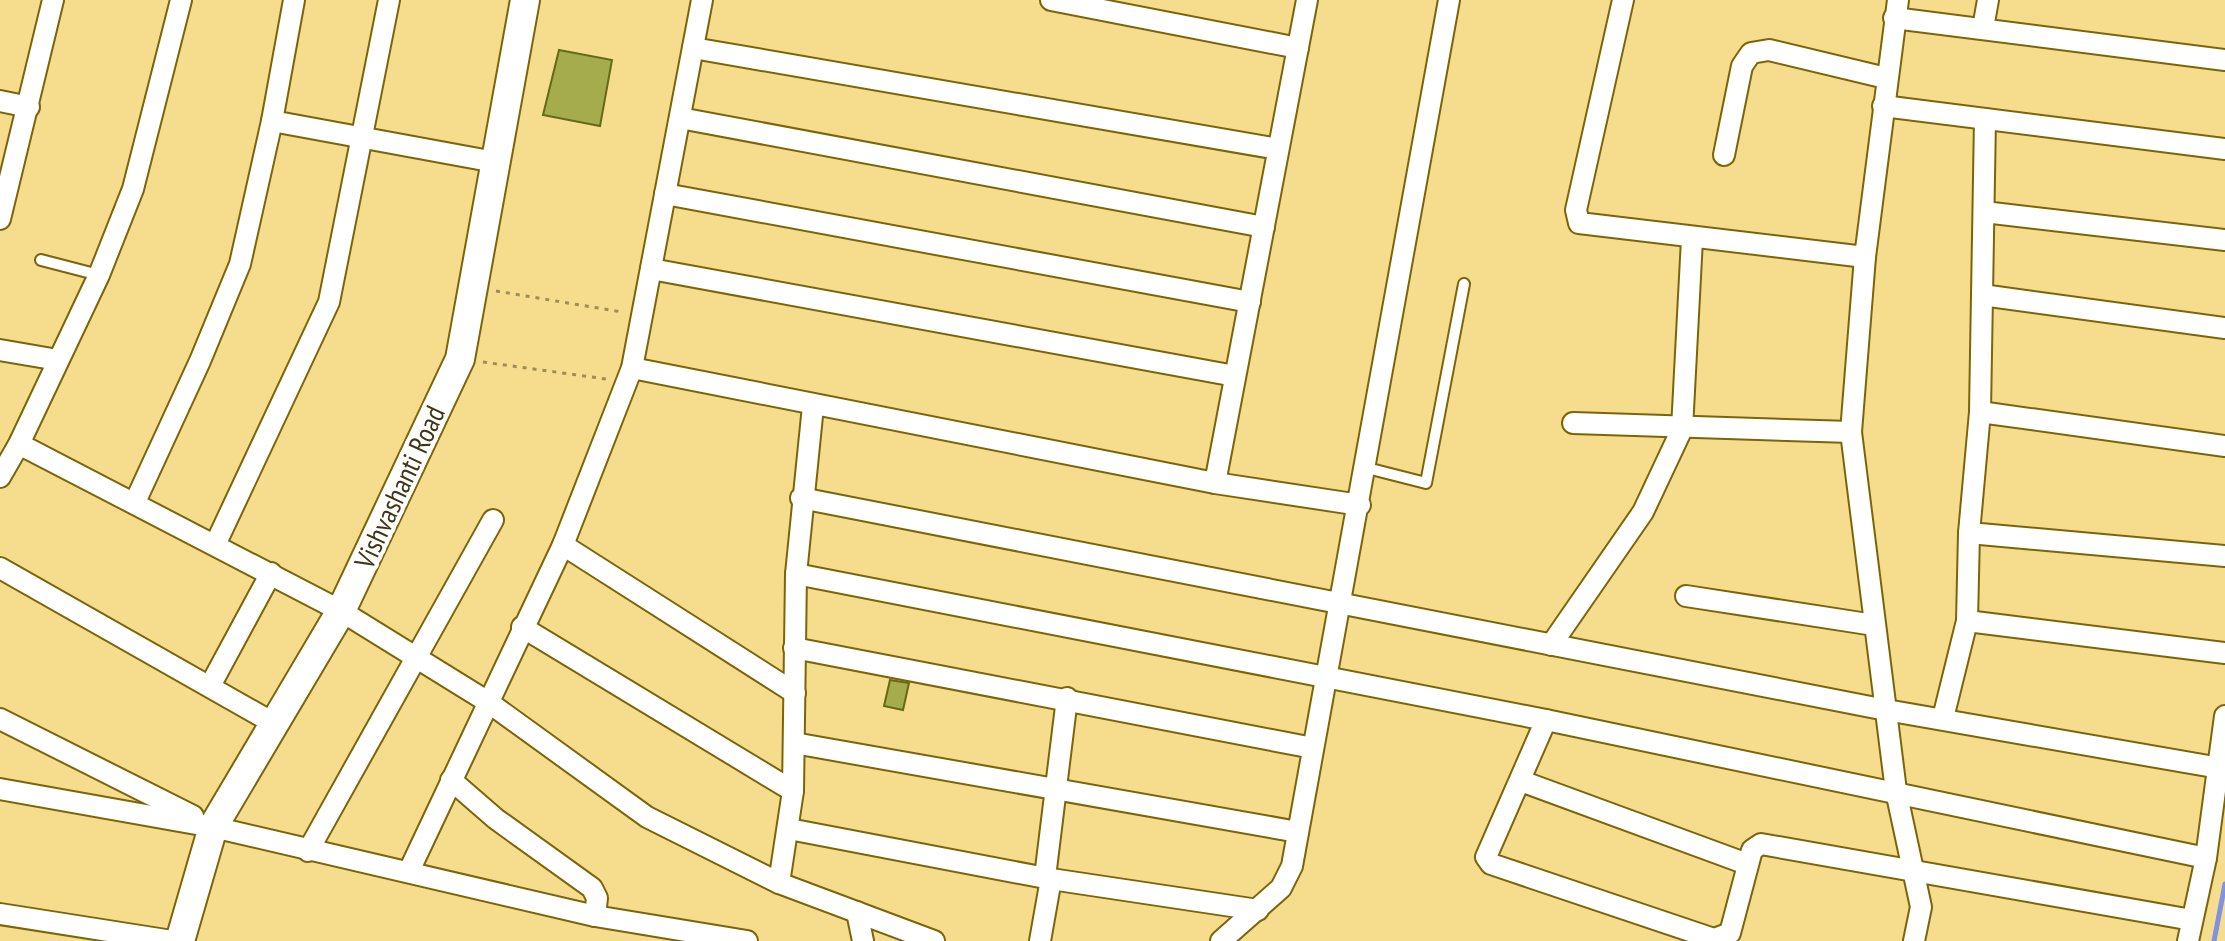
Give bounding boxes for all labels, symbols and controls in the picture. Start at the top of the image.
street label: Vishvashanti Road [345,400,453,575]

